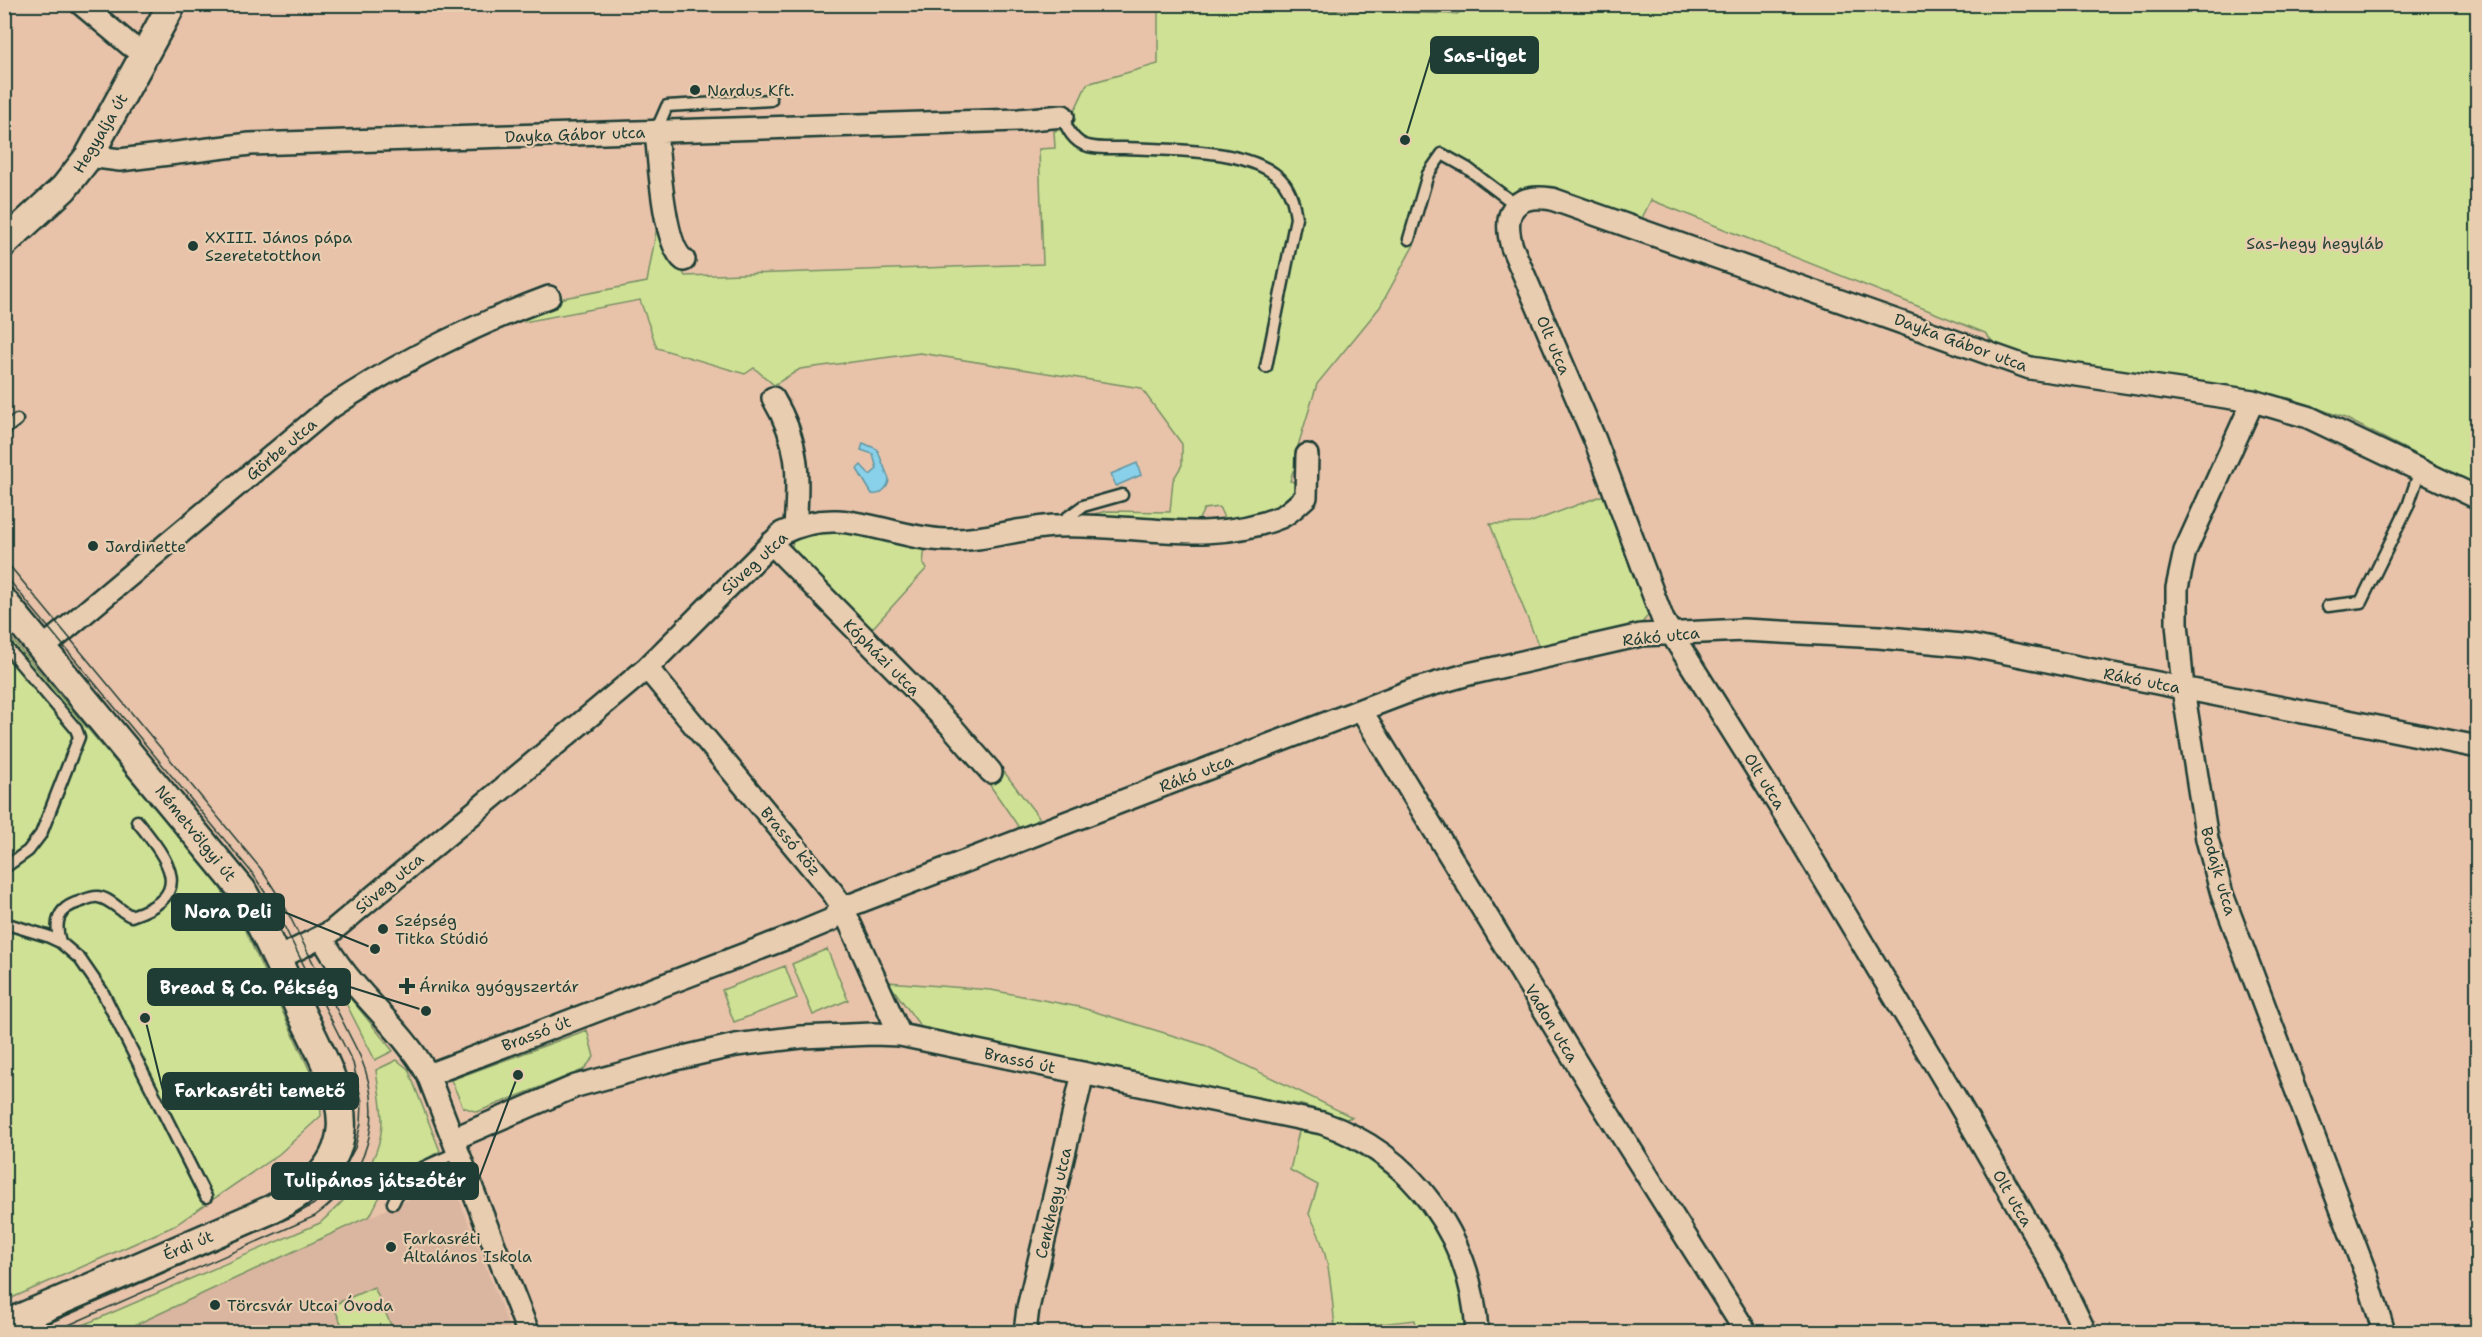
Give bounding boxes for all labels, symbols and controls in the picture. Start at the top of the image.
callout: Sas-liget [1431,37,1538,73]
text: Sas-liget [1443,44,1527,68]
place label: Nardus Kft. [707,80,794,101]
marker: Nardus Kft. [688,83,702,97]
street label: Hegyalja út [68,89,132,177]
street label: Dayka Gábor utca [504,122,646,147]
place label: XXIII. János pápa Szeretetotthon [205,227,352,266]
park label: Sas-hegy hegyláb [2246,233,2384,254]
marker: XXIII. János pápa Szeretetotthon [186,239,200,253]
street label: Dayka Gábor utca [1891,309,2030,376]
street label: Olt utca [1532,312,1575,378]
street label: Görbe utca [242,414,321,485]
street label: Süveg utca [717,527,792,600]
place label: Jardinette [105,536,186,557]
marker: Jardinette [86,539,100,553]
street label: Kópházi utca [839,614,925,700]
street label: Rákó utca [1621,622,1701,651]
street label: Rákó utca [2102,663,2182,698]
street label: Olt utca [1739,749,1790,813]
street label: Rákó utca [1156,750,1236,797]
street label: Németvölgyi út [150,781,241,886]
street label: Brassó köz [756,803,826,880]
street label: Bodajk utca [2196,824,2241,918]
street label: Süveg utca [350,848,428,918]
callout: Nora Deli [172,894,284,930]
text: Nora Deli [184,900,272,924]
place label: Szépség Titka Stúdió [395,910,488,949]
marker: Szépség Titka Stúdió [376,922,390,936]
callout: Bread & Co. Pékség [148,969,350,1005]
text: Bread & Co. Pékség [160,976,339,1000]
place label: Árnika gyógyszertár [419,976,579,997]
marker: Árnika gyógyszertár [400,979,414,993]
street label: Vadon utca [1520,980,1583,1066]
street label: Brassó út [499,1011,574,1056]
street label: Brassó út [982,1043,1057,1078]
callout: Farkasréti temető [163,1073,358,1109]
text: Farkasréti temető [174,1079,346,1103]
street label: Cenkhegy utca [1030,1145,1076,1261]
callout: Tulipános játszótér [272,1163,478,1199]
street label: Olt utca [1988,1166,2037,1230]
text: Tulipános játszótér [284,1169,466,1193]
street label: Érdi út [160,1226,216,1265]
place label: Farkasréti Általános Iskola [403,1228,532,1267]
marker: Farkasréti Általános Iskola [384,1240,398,1254]
place label: Törcsvár Utcai Óvoda [227,1295,393,1316]
marker: Törcsvár Utcai Óvoda [208,1298,222,1312]

